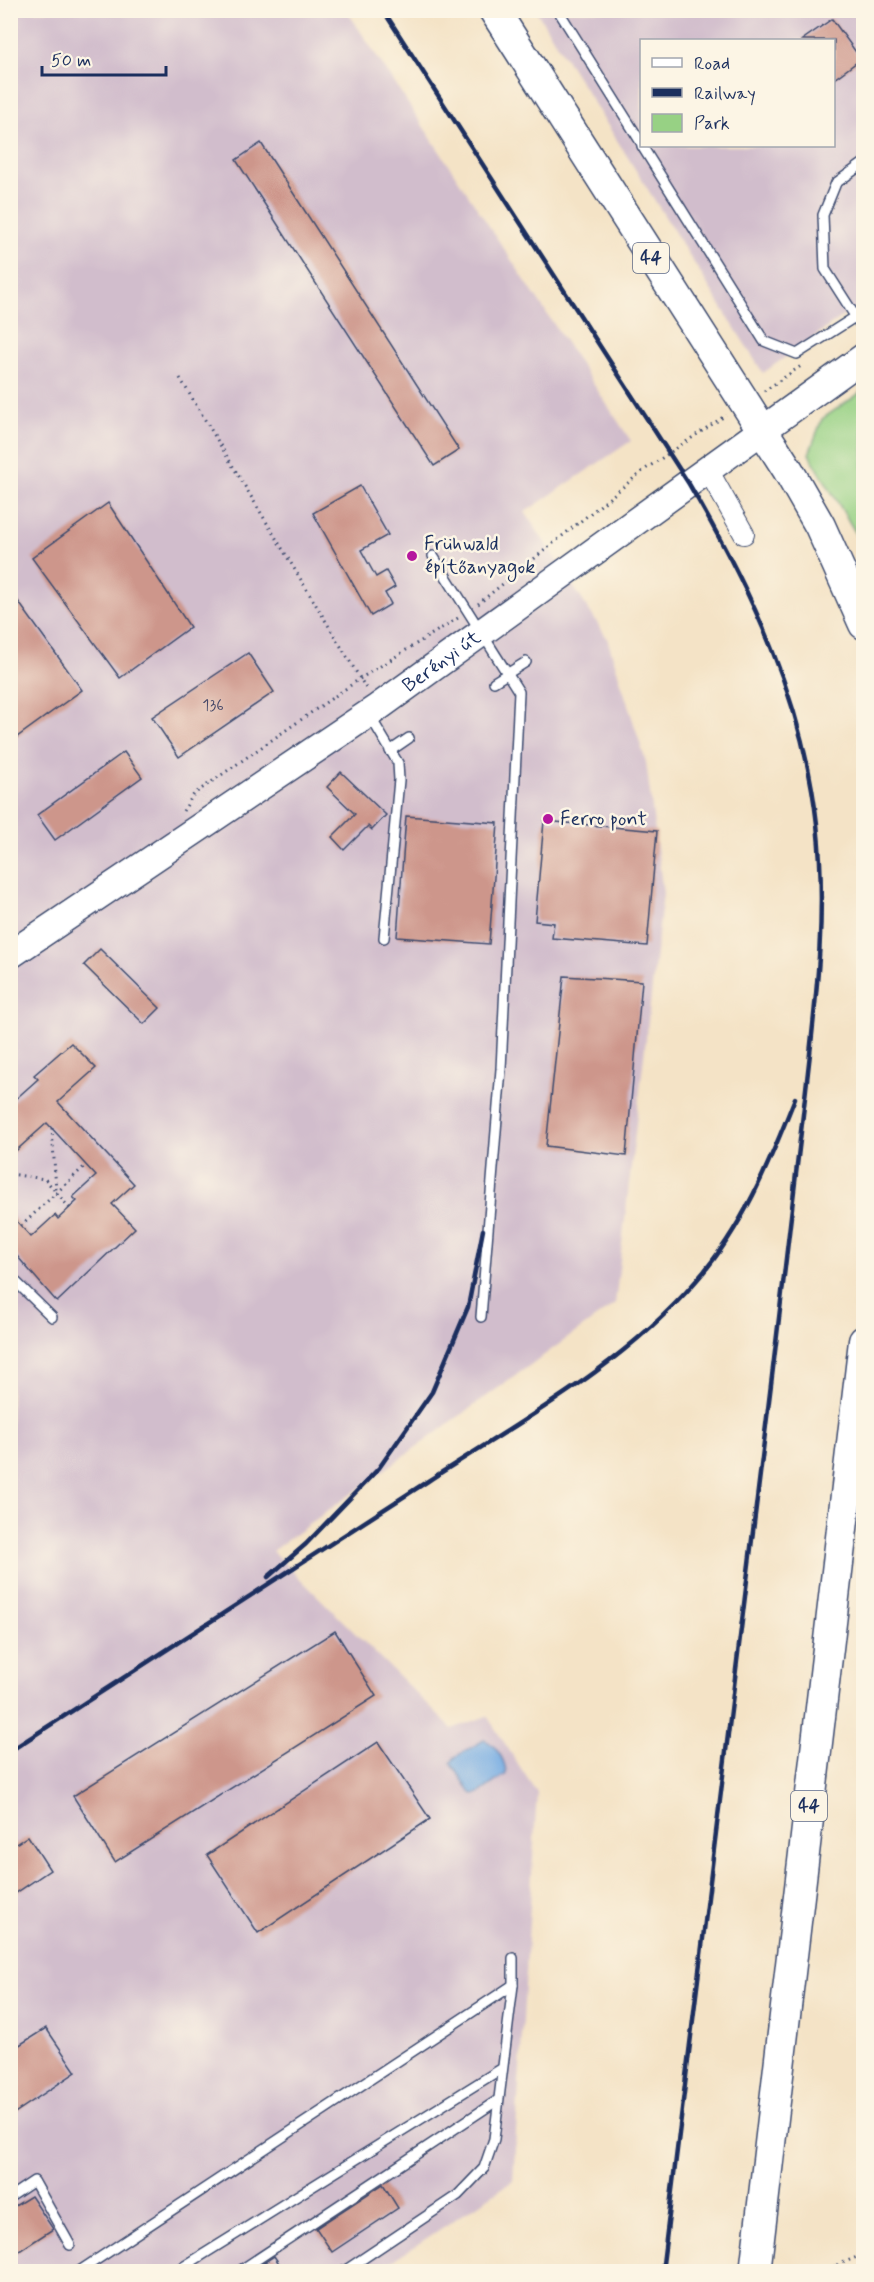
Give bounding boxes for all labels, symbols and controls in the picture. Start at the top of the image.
scale bar [42,39,166,77]
legend [640,39,835,147]
text: 50 m [51,49,91,73]
text: Road [694,52,730,76]
text: Railway [694,82,756,106]
text: Park [694,112,730,136]
road number: 44 [633,243,669,273]
place label: Frühwald építőanyagok [424,531,535,582]
marker: Frühwald építőanyagok [405,549,419,563]
street label: Berényi út [397,624,486,699]
house number: 136 [202,695,224,716]
place label: Ferro pont [560,806,647,833]
marker: Ferro pont [541,812,555,826]
road number: 44 [791,1791,827,1821]

